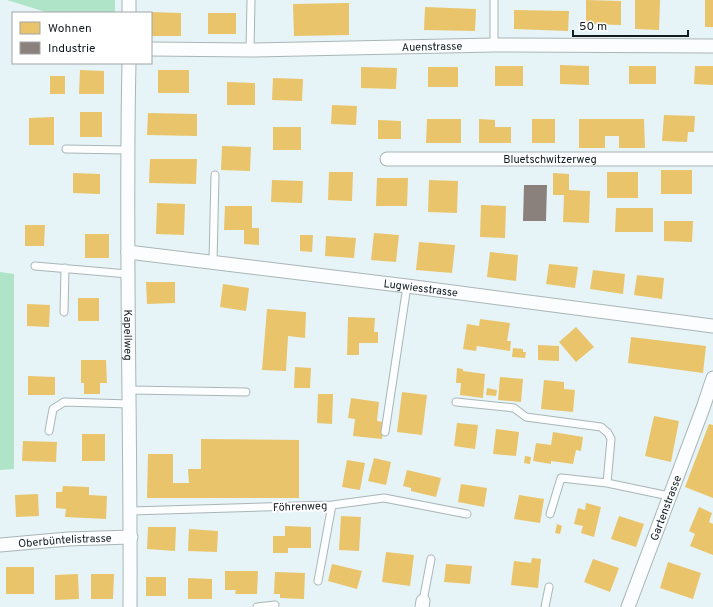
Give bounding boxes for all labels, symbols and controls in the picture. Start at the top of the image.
legend [12,12,152,64]
scale bar [573,12,688,38]
text: 50 m [579,19,607,35]
text: Wohnen [48,21,92,37]
street label: Auenstrasse [402,40,462,55]
text: Industrie [48,41,96,57]
street label: Bluetschwitzerweg [503,153,597,167]
street label: Lugwiesstrasse [383,277,459,301]
street label: Kapellweg [120,309,135,361]
street label: Gartenstrasse [648,473,685,543]
street label: Föhrenweg [273,499,327,515]
street label: Oberbüntelistrasse [18,532,112,551]

